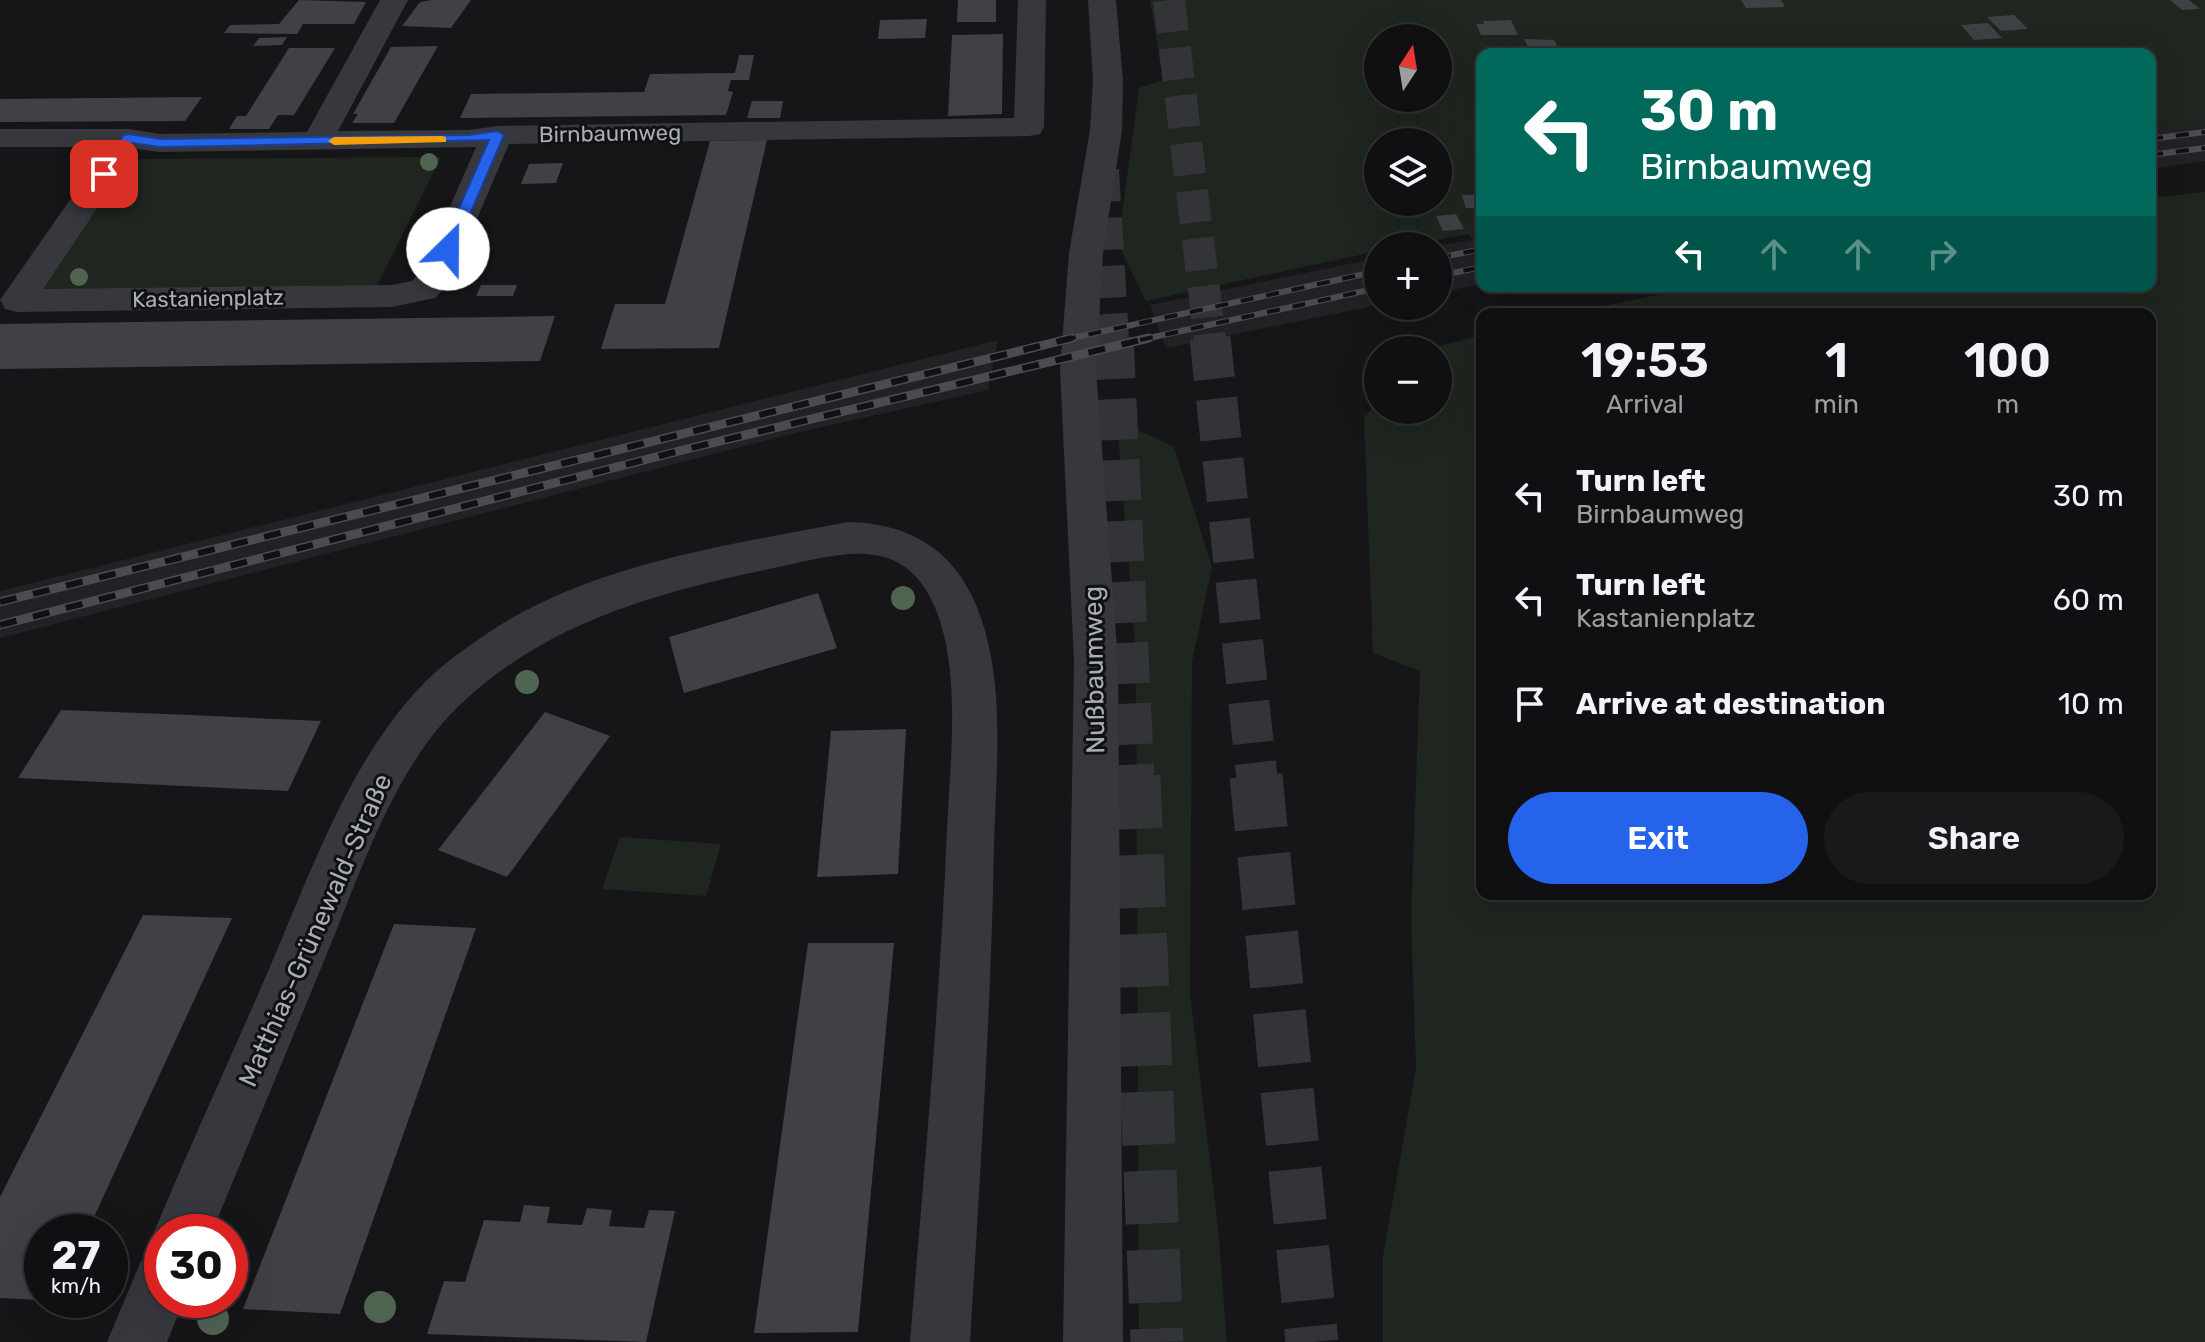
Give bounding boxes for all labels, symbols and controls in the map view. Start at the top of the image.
north arrow [1364,24,1452,112]
map controls [1364,24,1452,424]
text: 30 m [1640,78,1778,144]
icon: left [1508,80,1612,184]
street label: Birnbaumweg [539,119,681,148]
button: layers [1364,128,1452,216]
pin [70,140,138,208]
text: Birnbaumweg [1640,145,1873,188]
icon: arrive [82,152,126,196]
position arrow [406,207,490,291]
button: + [1364,232,1452,320]
icon: left [1668,232,1712,276]
icon: ahead [1752,232,1796,276]
icon: ahead [1836,232,1880,276]
icon: right [1920,232,1964,276]
street label: Kastanienplatz [132,284,284,313]
text: 19:53 [1581,332,1709,389]
text: 1 [1825,332,1848,389]
text: 100 [1964,332,2051,389]
button: − [1364,336,1452,424]
text: Arrival [1606,389,1684,420]
text: min [1814,389,1859,420]
text: m [1996,389,2019,420]
text: Turn left [1576,463,1706,499]
icon: left [1508,474,1552,518]
text: 30 m [2053,478,2124,514]
text: Birnbaumweg [1576,499,1744,530]
text: Turn left [1576,567,1706,603]
icon: left [1508,578,1552,622]
text: 60 m [2053,582,2124,618]
street label: Nußbaumweg [1078,586,1111,754]
text: Kastanienplatz [1576,603,1755,634]
icon: arrive [1508,682,1552,726]
text: Arrive at destination [1576,686,1886,722]
text: 10 m [2058,686,2124,722]
street label: Matthias-Grünewald-Straße [232,769,399,1092]
button: Exit [1508,792,1808,884]
button: Share [1824,792,2124,884]
speed limit sign: 30 [144,1214,248,1318]
text: 27 [52,1232,100,1279]
text: km/h [51,1274,101,1298]

